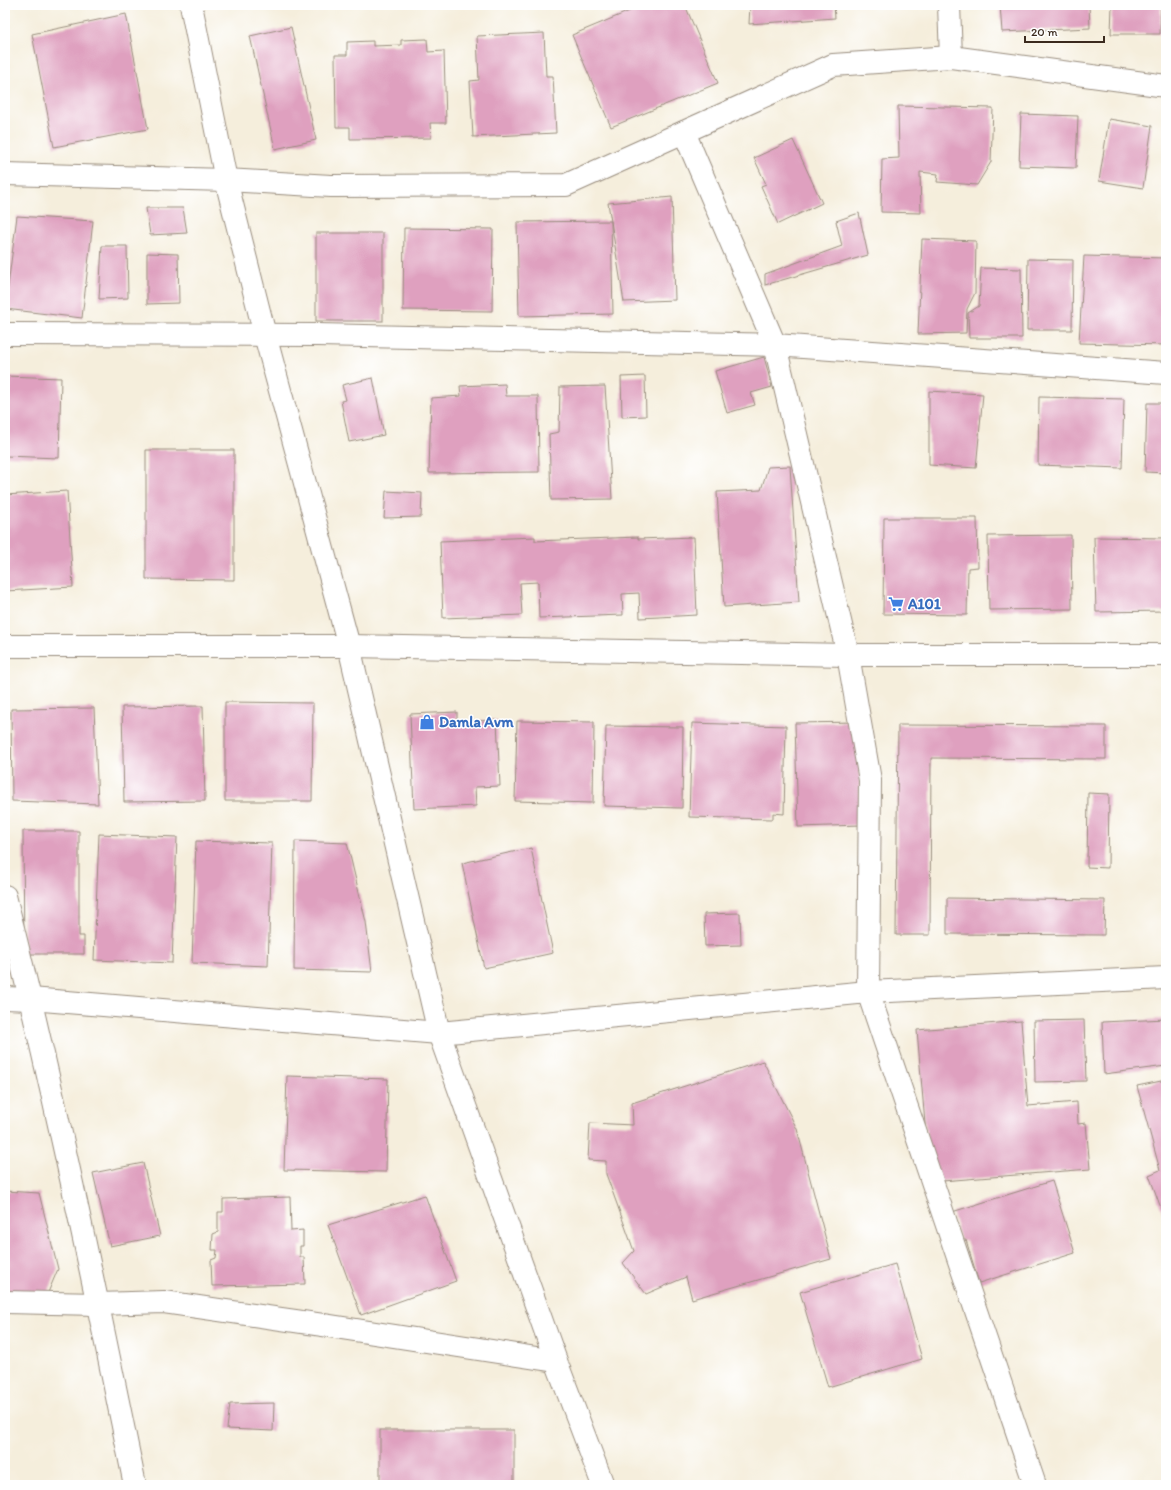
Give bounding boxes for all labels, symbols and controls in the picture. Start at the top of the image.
scale bar [1025,18,1104,44]
text: 20 m [1031,25,1058,39]
supermarket icon: A101 [887,595,905,613]
place label: A101 [907,595,941,613]
shop icon: Damla Avm [418,713,436,731]
place label: Damla Avm [439,713,514,731]

